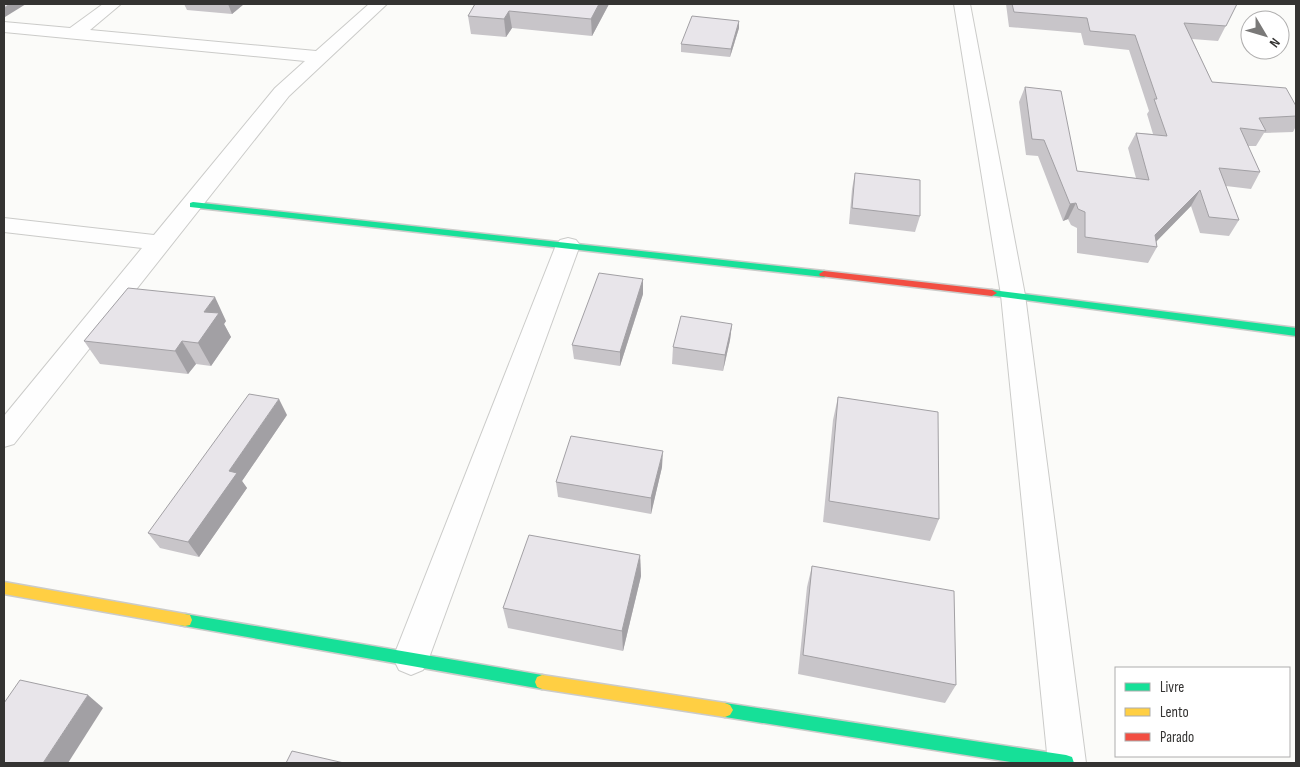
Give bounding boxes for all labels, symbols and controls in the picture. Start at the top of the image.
north arrow [1240,10,1290,60]
text: N [1266,35,1284,51]
legend [1115,667,1290,757]
text: Livre [1160,678,1184,697]
text: Lento [1160,703,1189,722]
text: Parado [1160,728,1194,747]

